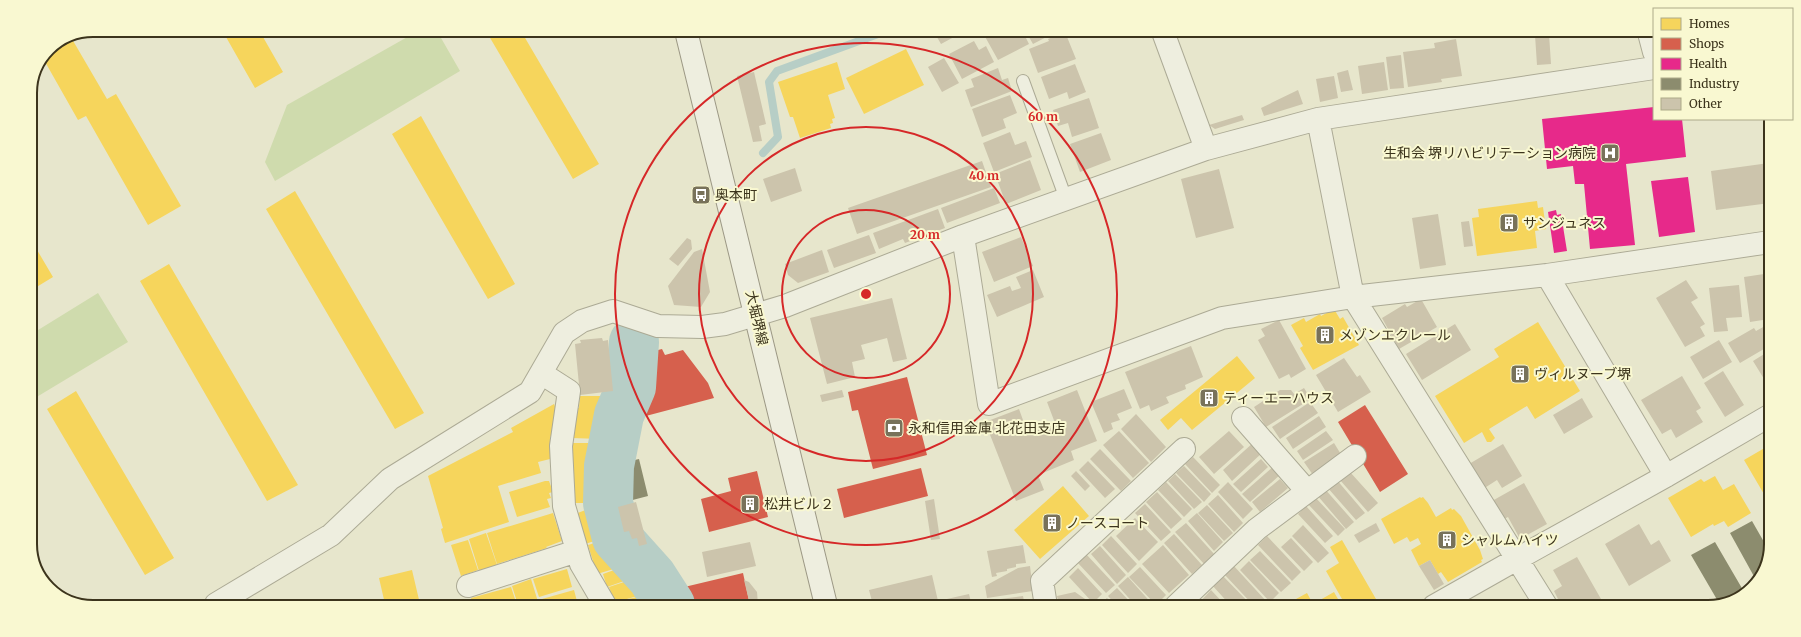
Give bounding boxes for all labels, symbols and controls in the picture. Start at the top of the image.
legend [1653,8,1793,120]
text: Homes [1689,16,1730,31]
text: Shops [1689,36,1724,51]
text: Health [1689,56,1727,71]
text: Industry [1689,76,1739,91]
text: Other [1689,96,1723,111]
text: 60 m [1028,109,1058,124]
hospital icon: 生和会 堺リハビリテーション病院 [1599,142,1621,164]
place label: 生和会 堺リハビリテーション病院 [1383,144,1596,162]
text: 40 m [969,168,999,183]
bus stop icon: 奥本町 [690,184,712,206]
place label: 奥本町 [715,186,757,204]
building icon: サンジュネス [1498,212,1520,234]
place label: サンジュネス [1523,214,1606,232]
text: 20 m [910,227,940,242]
centre of rings [859,287,873,301]
street label: 大堀堺線 [742,289,772,347]
building icon: メゾンエクレール [1314,324,1336,346]
place label: メゾンエクレール [1339,326,1451,344]
building icon: ヴィルヌーブ堺 [1509,363,1531,385]
place label: ヴィルヌーブ堺 [1534,365,1631,383]
building icon: ティーエーハウス [1198,387,1220,409]
place label: ティーエーハウス [1223,389,1334,407]
bank icon: 永和信用金庫 北花田支店 [883,417,905,439]
place label: 永和信用金庫 北花田支店 [908,419,1065,437]
building icon: 松井ビル２ [739,493,761,515]
place label: 松井ビル２ [764,495,834,513]
building icon: ノースコート [1041,512,1063,534]
place label: ノースコート [1066,514,1149,532]
building icon: シャルムハイツ [1436,529,1458,551]
place label: シャルムハイツ [1461,531,1558,549]

